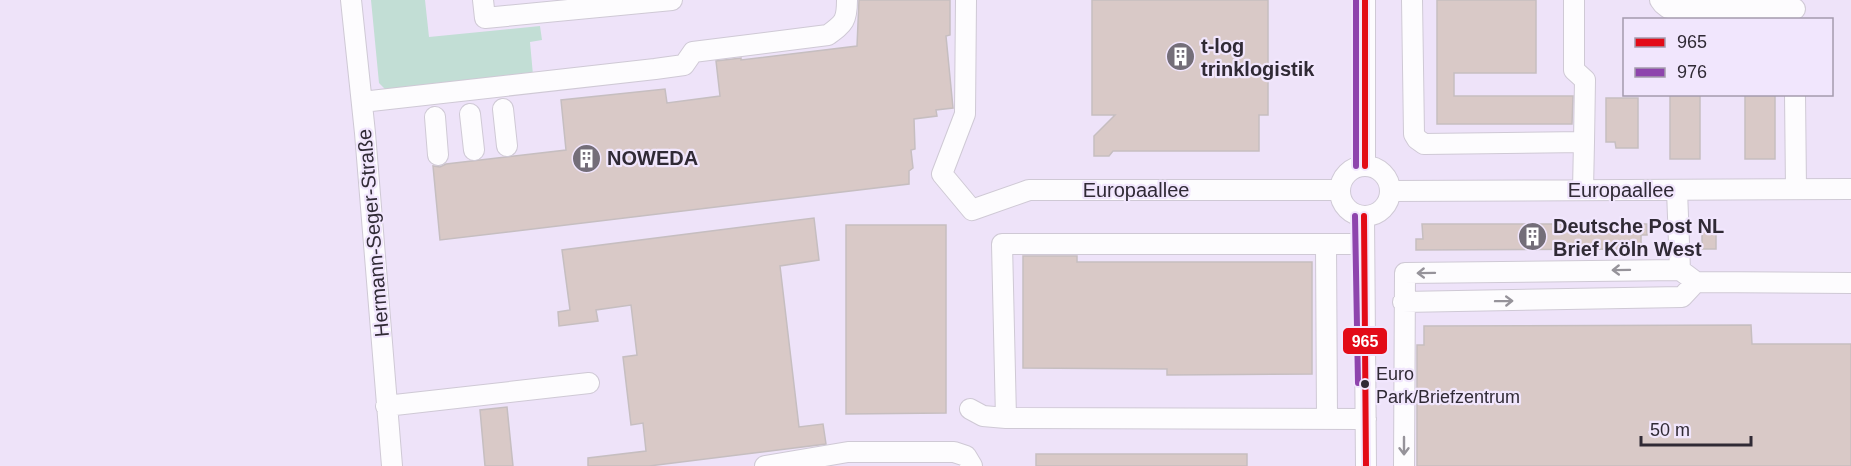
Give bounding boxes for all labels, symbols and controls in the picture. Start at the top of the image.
legend [1623,18,1833,96]
text: 965 [1677,32,1707,52]
place label: t-log trinklogistik [1201,35,1315,80]
building icon: t-log trinklogistik [1164,41,1196,73]
text: 976 [1677,62,1707,82]
street label: Hermann-Seger-Straße [353,128,393,338]
building icon: NOWEDA [570,142,602,174]
place label: NOWEDA [607,147,698,169]
street label: Europaallee [1083,179,1189,201]
street label: Europaallee [1568,179,1674,201]
place label: Deutsche Post NL Brief Köln West [1553,215,1724,260]
building icon: Deutsche Post NL Brief Köln West [1516,221,1548,253]
one-way arrow [1612,264,1632,276]
one-way arrow [1417,267,1437,279]
one-way arrow [1493,295,1513,307]
line badge: 965 [1342,327,1388,355]
text: 965 [1352,333,1378,350]
place label: Euro Park/Briefzentrum [1376,364,1520,407]
marker: Euro Park/Briefzentrum [1359,378,1371,390]
scale bar [1641,409,1750,447]
text: 50 m [1650,420,1690,440]
one-way arrow [1398,436,1410,456]

